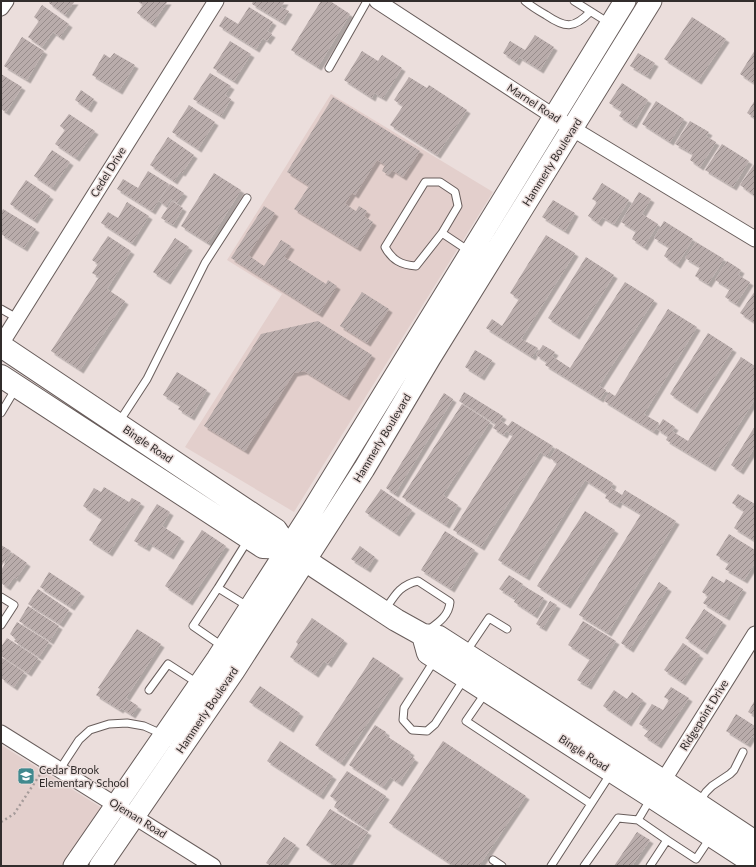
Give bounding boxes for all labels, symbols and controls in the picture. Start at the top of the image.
street label: Marnel Road [505,80,564,125]
street label: Hammerly Boulevard [519,115,584,208]
street label: Cedel Drive [87,144,128,199]
street label: Hammerly Boulevard [350,391,413,484]
street label: Bingle Road [121,422,176,465]
street label: Hammerly Boulevard [173,664,240,755]
street label: Ridgepoint Drive [677,677,731,753]
street label: Bingle Road [557,732,612,774]
place label: Cedar Brook Elementary School [39,763,129,789]
school or university icon: Cedar Brook Elementary School [16,766,36,786]
street label: Ojeman Road [107,795,169,840]

